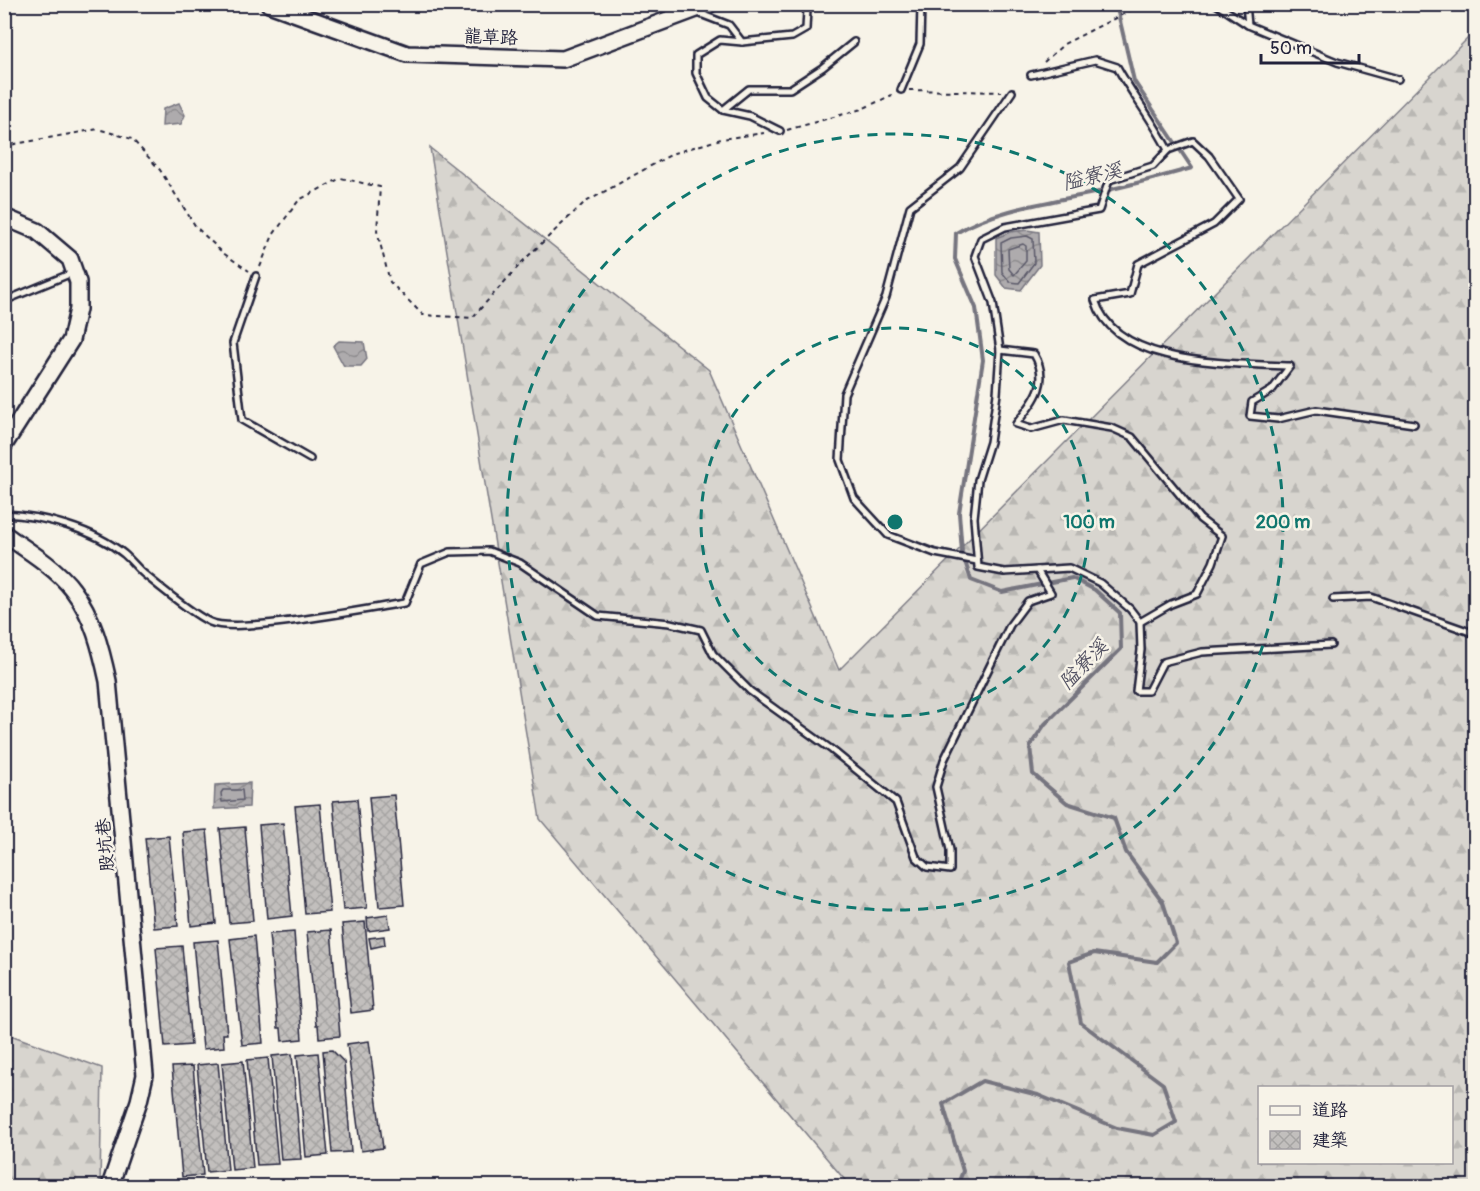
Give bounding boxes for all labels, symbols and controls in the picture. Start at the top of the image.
street label: 龍草路 [464,25,518,50]
scale bar [1261,27,1358,65]
text: 50 m [1270,37,1312,60]
water label: 隘寮溪 [1060,157,1125,195]
text: 100 m [1063,511,1115,534]
text: 200 m [1256,511,1310,534]
centre of rings [885,512,905,532]
water label: 隘寮溪 [1054,633,1114,695]
street label: 股坑巷 [92,817,119,873]
legend [1258,1086,1453,1164]
text: 道路 [1312,1099,1348,1122]
text: 建築 [1312,1129,1348,1152]

